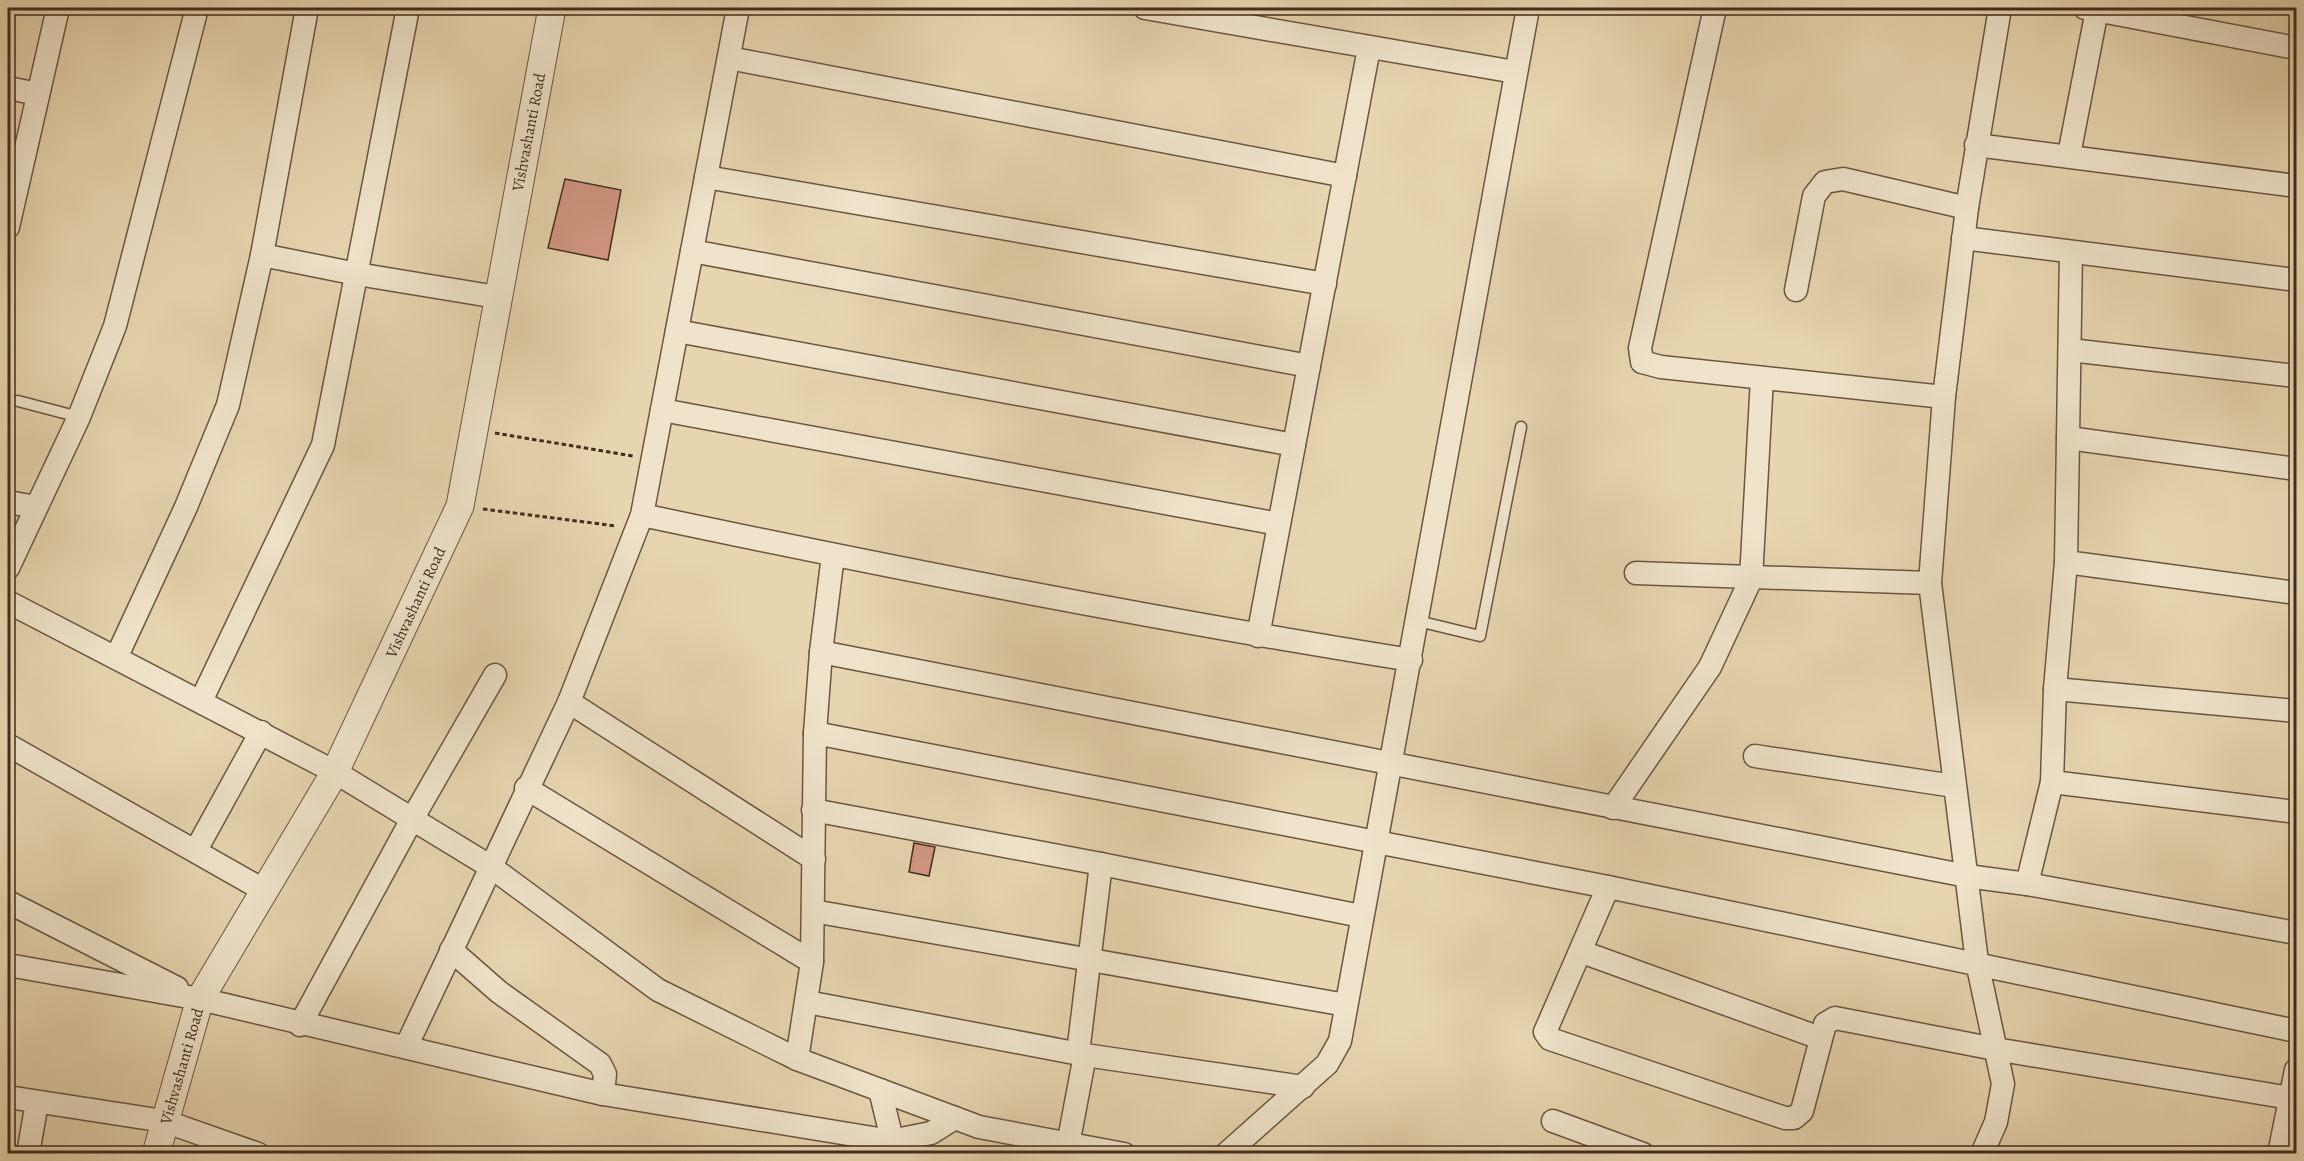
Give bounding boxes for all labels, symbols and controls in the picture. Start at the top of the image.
street label: Vishvashanti Road [507,71,551,194]
street label: Vishvashanti Road [380,543,451,662]
street label: Vishvashanti Road [155,1005,209,1128]

